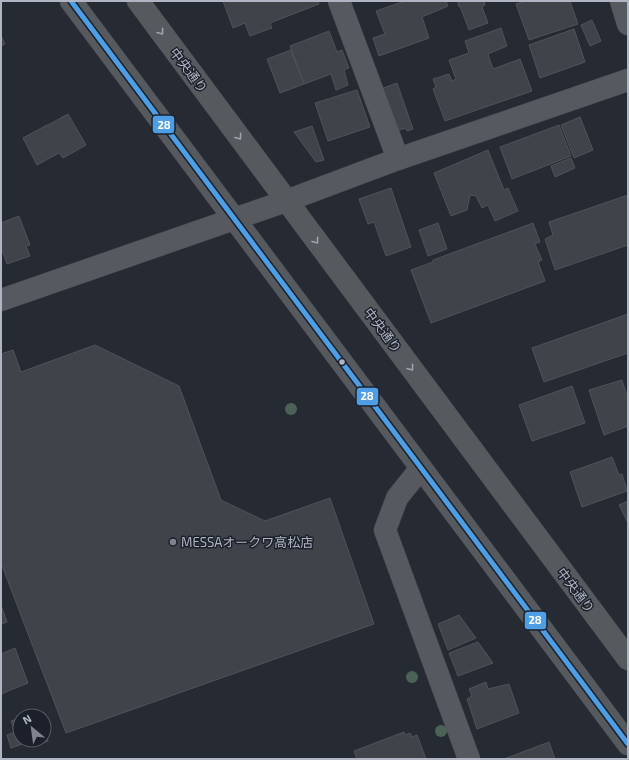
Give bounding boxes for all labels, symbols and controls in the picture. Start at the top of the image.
one-way arrow [156,28,163,35]
street label: 中央通り [167,44,211,96]
line badge: 28 [152,115,175,134]
text: 28 [157,118,171,131]
one-way arrow [234,132,241,139]
one-way arrow [311,237,319,244]
street label: 中央通り [361,304,405,356]
unlabelled marker [337,357,347,367]
one-way arrow [406,363,413,370]
line badge: 28 [356,387,379,406]
text: 28 [360,389,374,402]
place label: MESSAオークワ高松店 [181,534,313,550]
marker: MESSAオークワ高松店 [168,537,178,547]
street label: 中央通り [554,564,598,616]
line badge: 28 [524,611,547,630]
text: 28 [528,613,542,626]
north arrow [12,708,52,748]
text: N [20,711,34,726]

